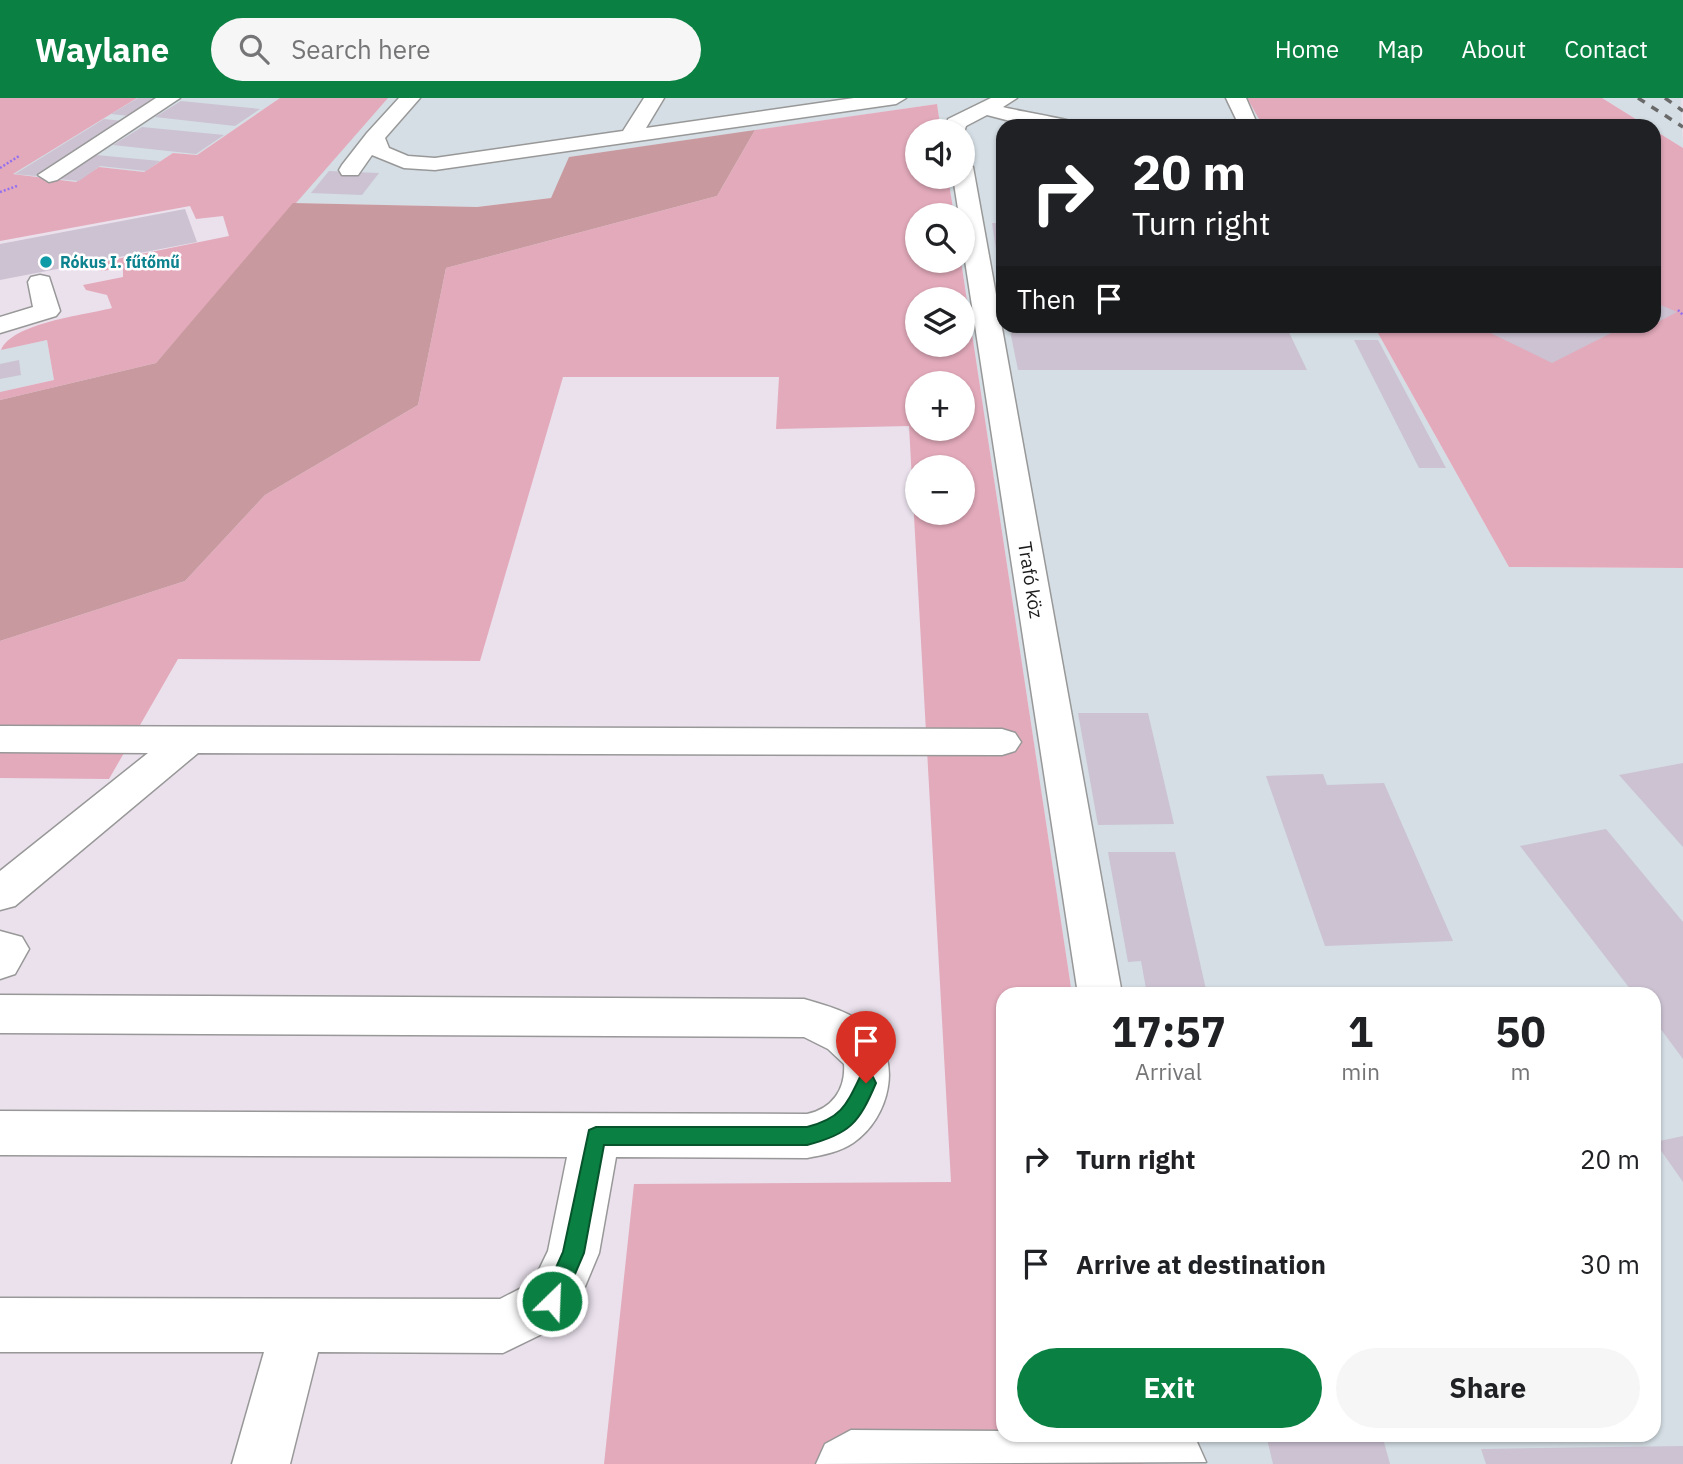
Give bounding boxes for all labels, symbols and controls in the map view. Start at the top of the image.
search box [211,18,701,81]
text: Waylane [35,28,169,71]
icon: search [235,30,273,68]
text: Search here [291,32,431,66]
text: Home [1275,33,1339,65]
text: Map [1377,33,1423,65]
text: About [1461,33,1526,65]
text: Contact [1564,33,1648,65]
map controls [905,119,975,525]
button: sound [905,119,975,189]
text: 20 m [1132,140,1246,203]
icon: right [1017,147,1108,238]
text: Turn right [1132,202,1270,244]
button: search [905,203,975,273]
place label: Rókus I. fűtőmű [60,252,180,272]
marker: Rókus I. fűtőmű [38,254,54,270]
icon: arrive [1090,280,1128,318]
text: Then [1017,282,1076,316]
button: layers [905,287,975,357]
button: + [905,371,975,441]
button: − [905,455,975,525]
street label: Trafó köz [1013,540,1049,620]
text: 17:57 [1111,1004,1226,1059]
text: 1 [1348,1004,1373,1059]
text: 50 [1495,1004,1546,1059]
pin [836,1011,896,1083]
icon: arrive [847,1022,885,1060]
text: Arrival [1135,1056,1202,1086]
text: min [1341,1056,1380,1086]
text: m [1510,1056,1531,1086]
icon: right [1017,1140,1055,1178]
text: Turn right [1076,1142,1195,1176]
text: 20 m [1580,1142,1640,1176]
icon: arrive [1017,1245,1055,1283]
text: Arrive at destination [1076,1247,1326,1281]
text: 30 m [1580,1247,1640,1281]
position arrow [515,1264,589,1338]
button: Exit [1017,1348,1322,1428]
button: Share [1336,1348,1640,1428]

